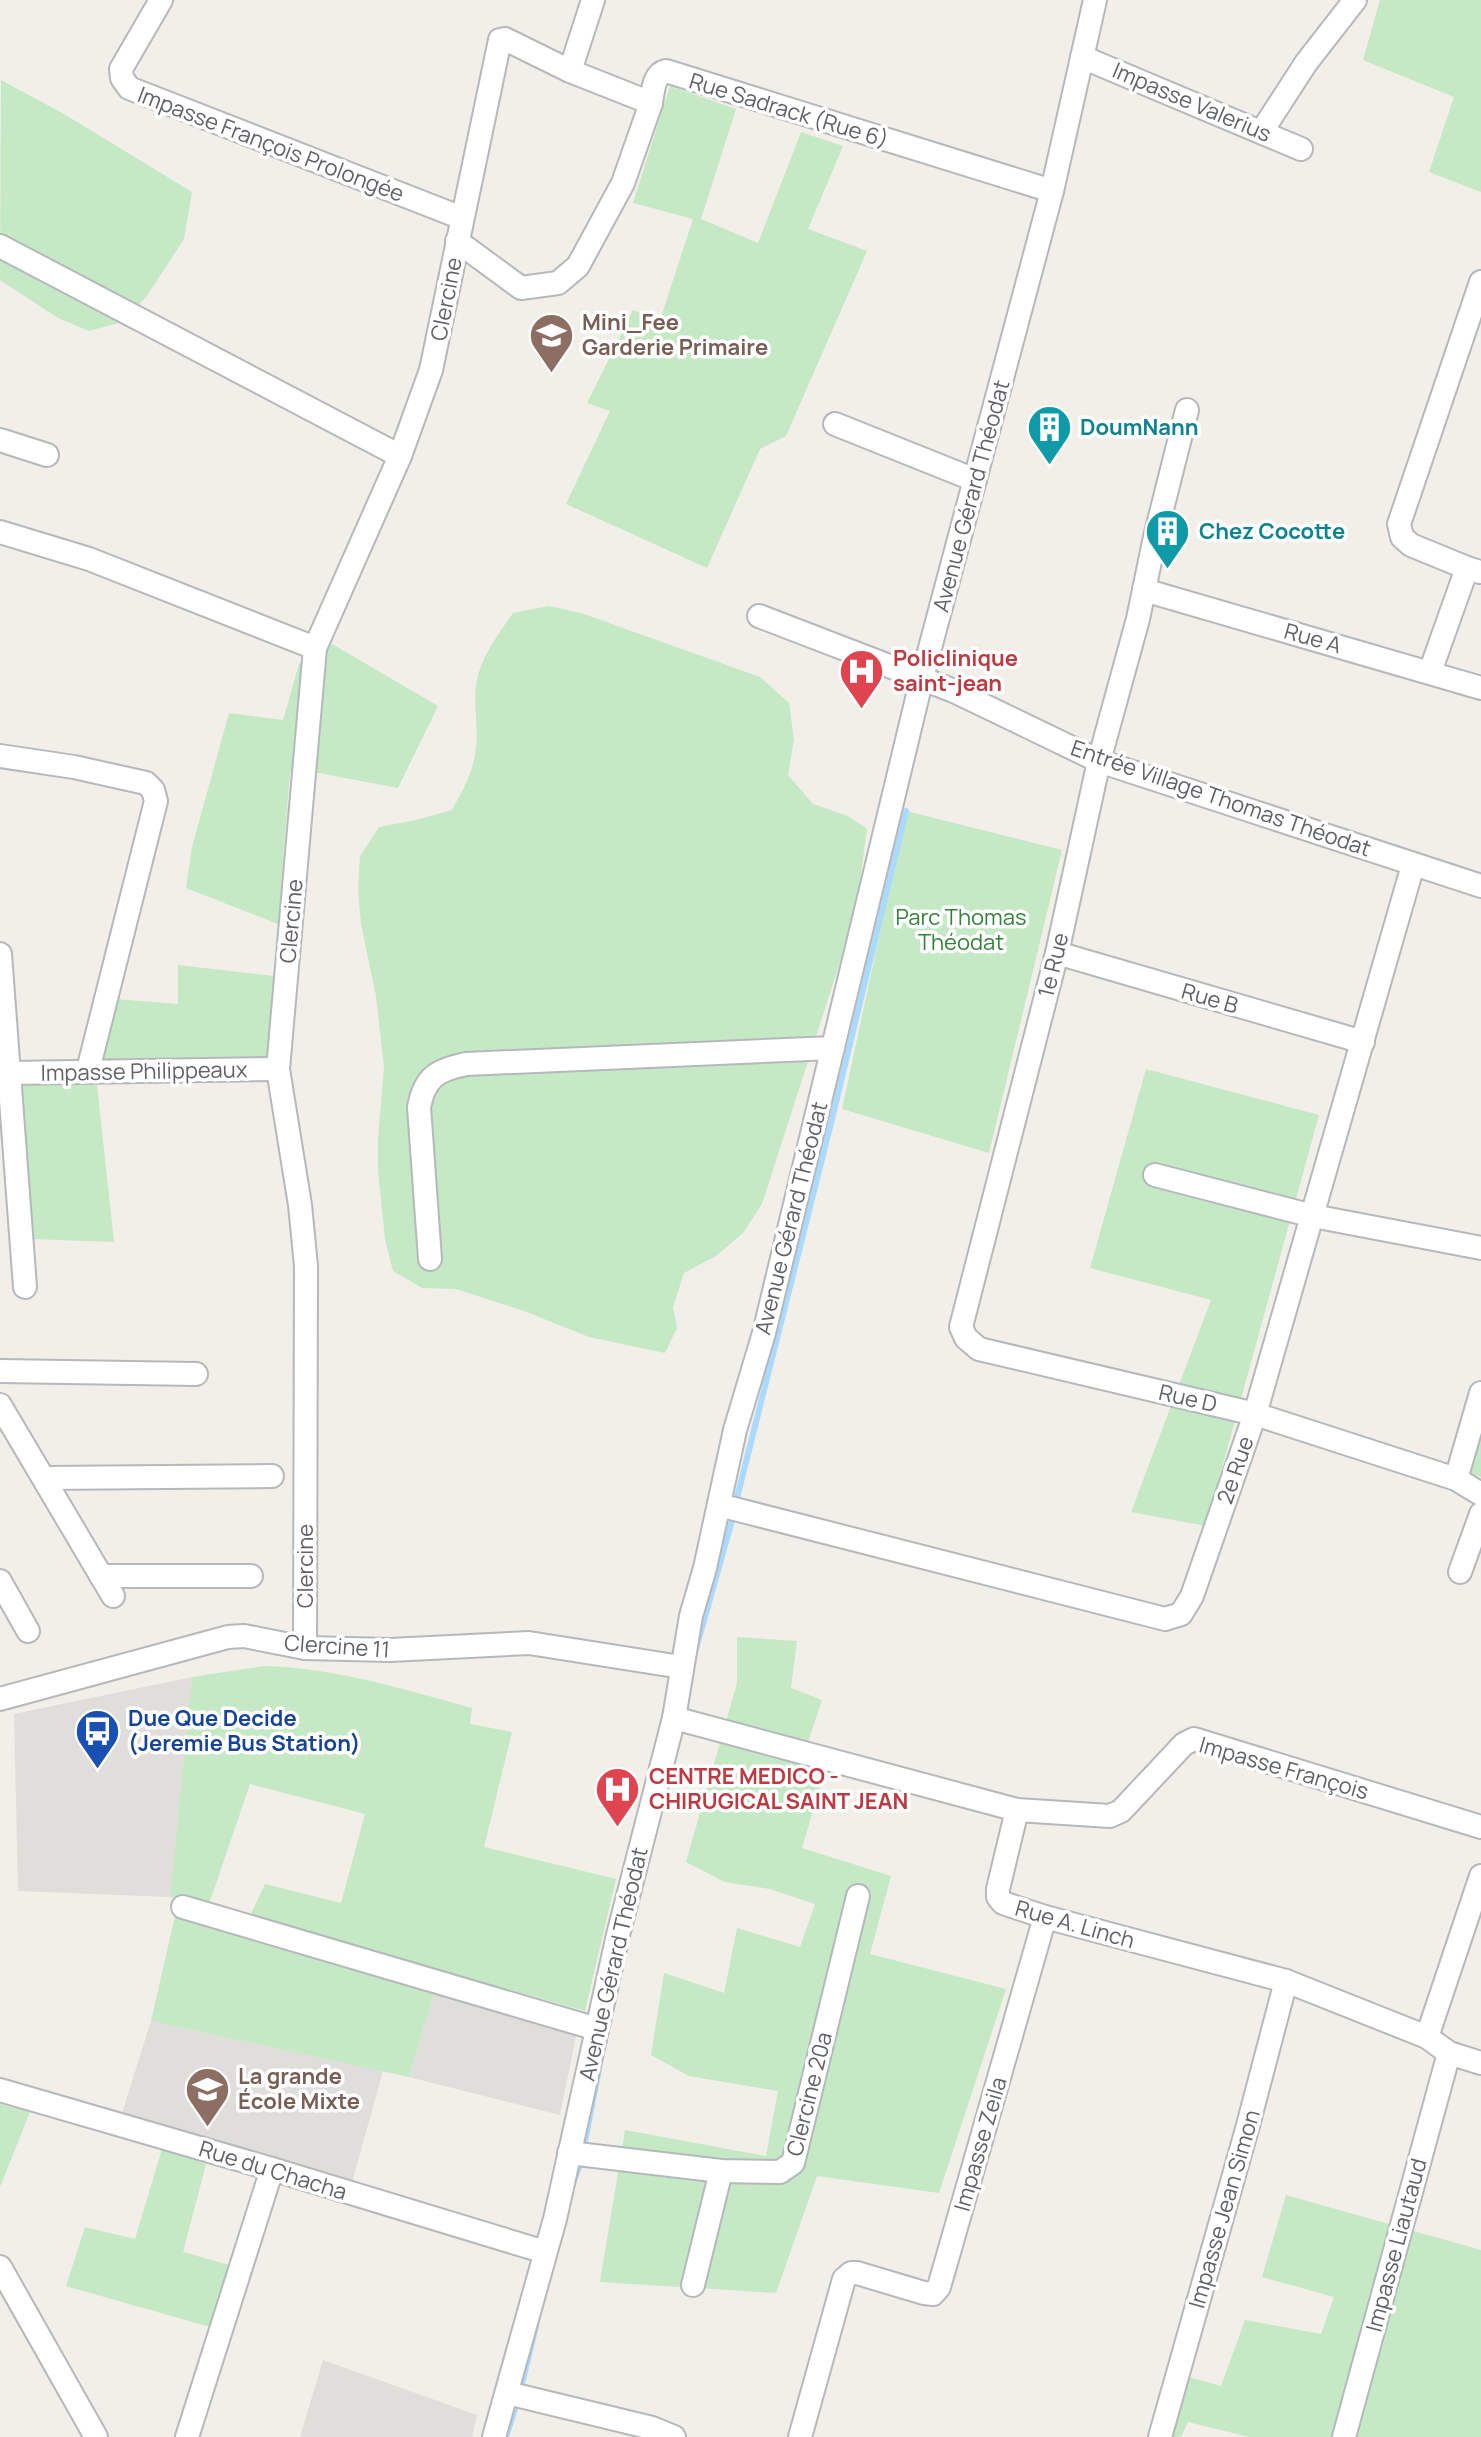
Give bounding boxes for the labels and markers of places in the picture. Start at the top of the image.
place label: Mini_Fee Garderie Primaire [582,307,768,362]
school or university icon: Mini_Fee Garderie Primaire [527,311,575,374]
building icon: DoumNann [1025,403,1073,466]
place label: DoumNann [1080,412,1199,442]
building icon: Chez Cocotte [1144,507,1192,570]
place label: Chez Cocotte [1199,516,1345,546]
place label: Policlinique saint-jean [893,643,1018,698]
hospital icon: Policlinique saint-jean [838,647,886,710]
place label: Due Que Decide (Jeremie Bus Station) [128,1703,360,1758]
bus stop icon: Due Que Decide (Jeremie Bus Station) [73,1707,121,1770]
place label: CENTRE MEDICO - CHIRUGICAL SAINT JEAN [649,1761,908,1816]
hospital icon: CENTRE MEDICO - CHIRUGICAL SAINT JEAN [594,1765,642,1828]
place label: La grande École Mixte [238,2061,360,2116]
school or university icon: La grande École Mixte [183,2065,231,2128]

